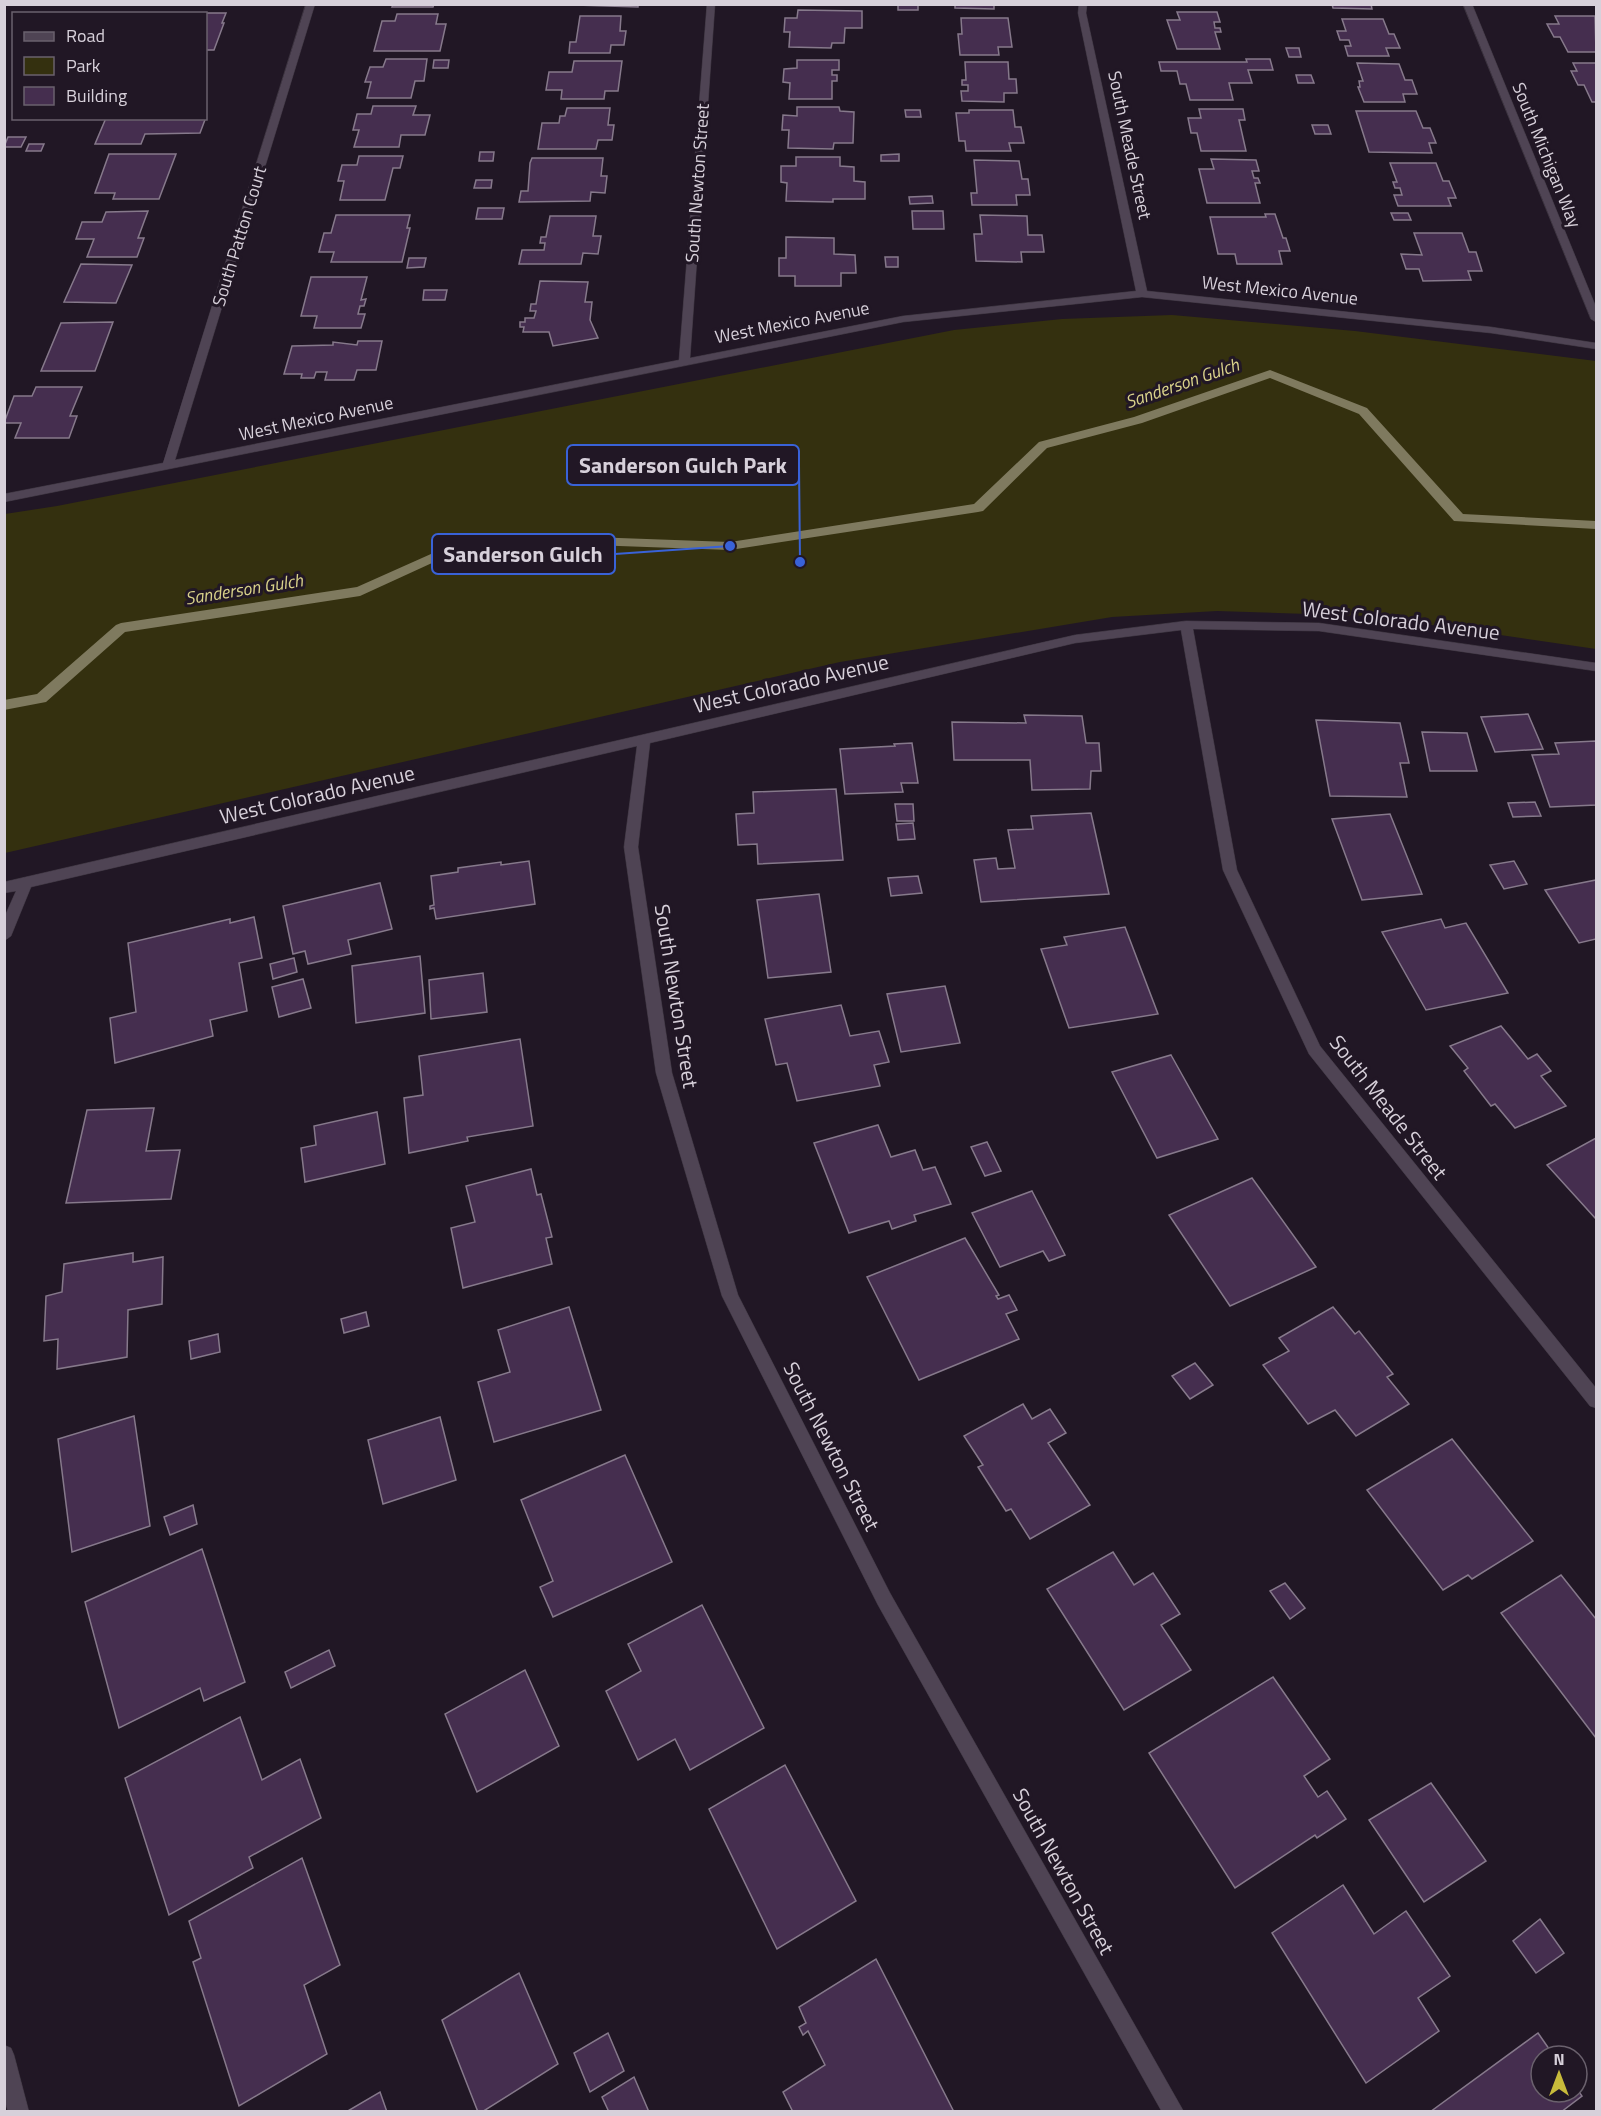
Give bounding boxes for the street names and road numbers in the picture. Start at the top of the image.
street label: South Meade Street [1101,68,1159,222]
street label: South Michigan Way [1506,78,1589,232]
street label: South Newton Street [678,102,716,263]
street label: South Patton Court [205,162,273,309]
street label: West Mexico Avenue [1201,268,1359,312]
street label: West Mexico Avenue [712,294,872,350]
street label: West Mexico Avenue [236,388,396,448]
street label: West Colorado Avenue [1300,592,1502,648]
street label: West Colorado Avenue [690,645,892,721]
street label: West Colorado Avenue [216,756,418,832]
street label: South Newton Street [647,902,707,1091]
street label: South Meade Street [1322,1028,1456,1187]
street label: South Newton Street [776,1356,889,1537]
street label: South Newton Street [1005,1782,1123,1961]

